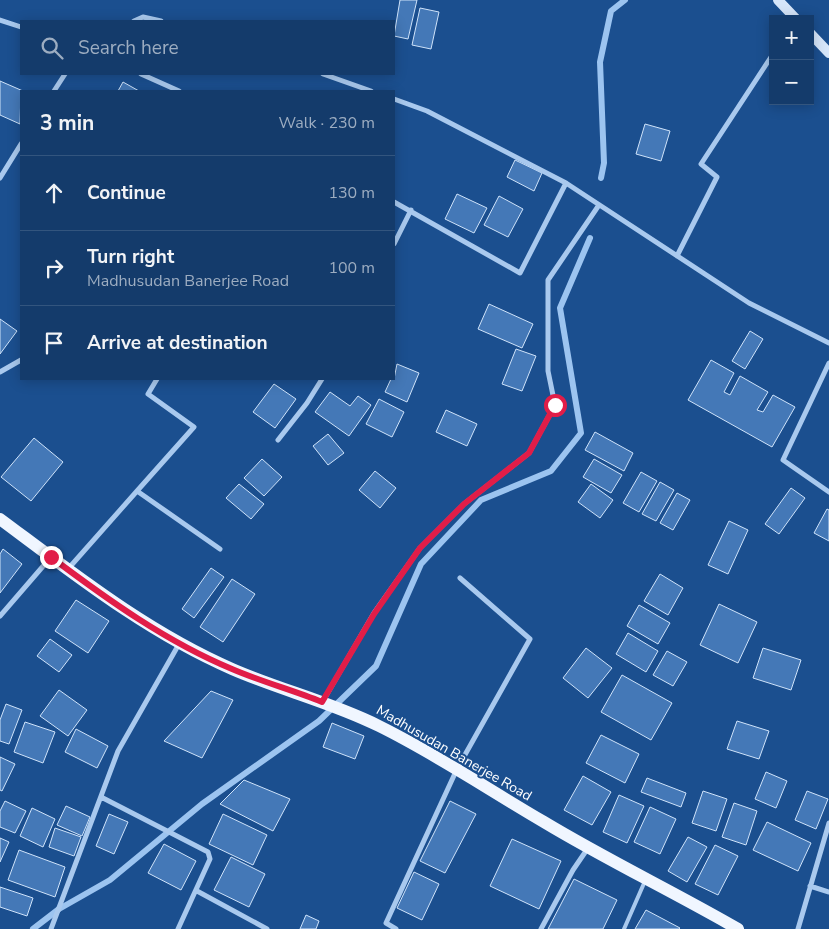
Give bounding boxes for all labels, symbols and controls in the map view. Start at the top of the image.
map controls [769,15,814,105]
button: + [769,15,814,60]
search box [20,20,395,75]
icon: search [38,34,66,62]
text: Search here [78,35,179,61]
button: − [769,60,814,105]
text: 3 min [40,109,94,137]
text: Walk · 230 m [279,112,375,134]
icon: ahead [40,179,68,207]
text: Continue [87,180,166,206]
text: 130 m [328,182,375,204]
text: Turn right [87,244,174,270]
icon: right [40,254,68,282]
text: 100 m [328,257,375,279]
text: Madhusudan Banerjee Road [87,270,289,292]
icon: arrive [40,329,68,357]
text: Arrive at destination [87,330,268,356]
route start [544,394,567,417]
route end [40,546,63,569]
street label: Madhusudan Banerjee Road [373,701,535,805]

